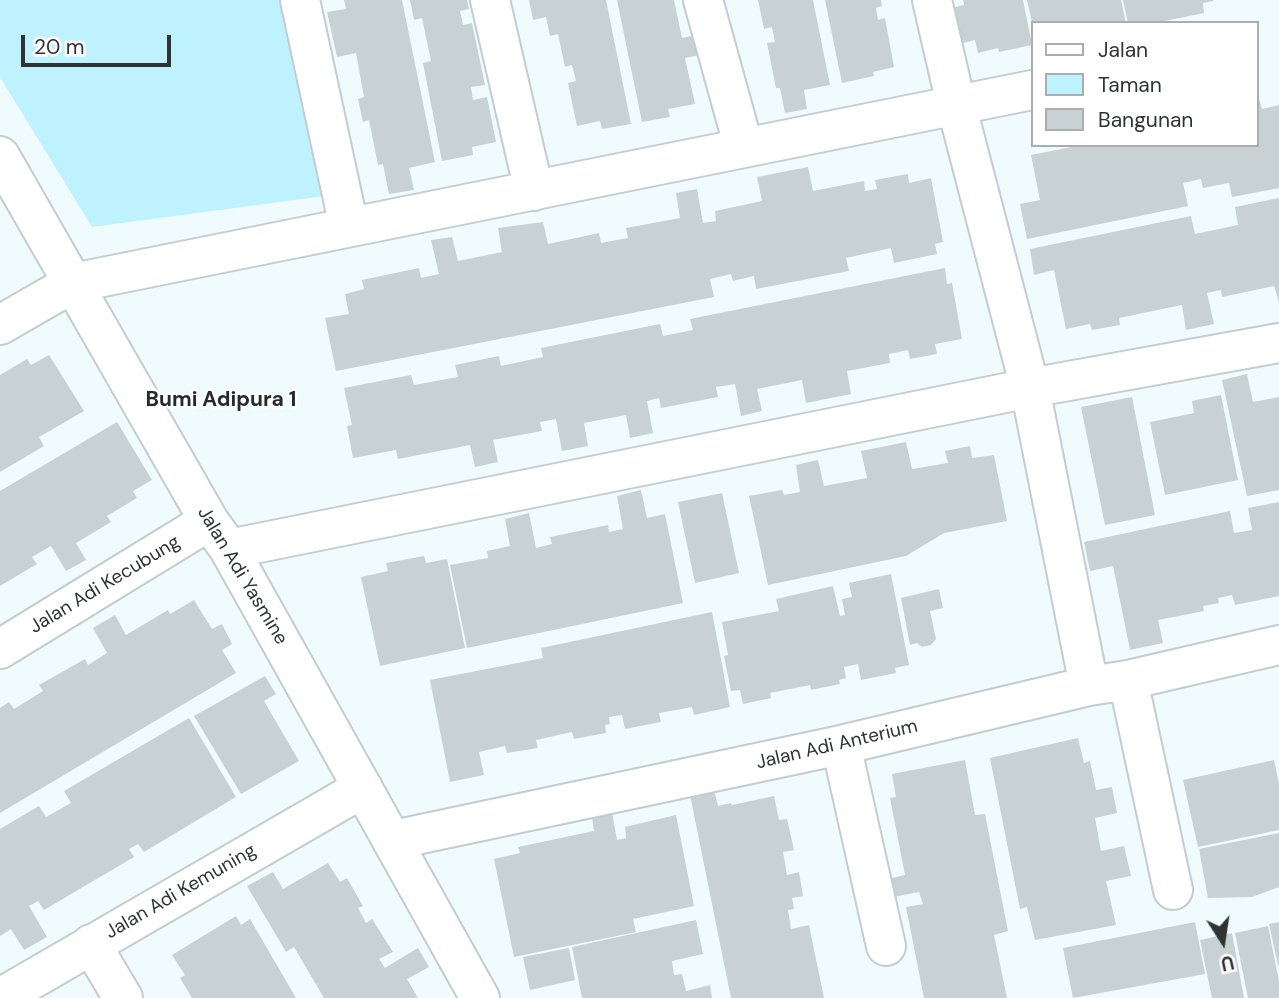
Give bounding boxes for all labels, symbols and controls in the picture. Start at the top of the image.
scale bar [24,21,175,65]
legend [1030,21,1258,147]
text: 20 m [34,33,85,61]
text: Jalan [1098,36,1148,64]
text: Taman [1098,71,1162,99]
text: Bangunan [1098,106,1193,134]
district label: Bumi Adipura 1 [146,387,296,413]
street label: Jalan Adi Yasmine [192,503,292,649]
street label: Jalan Adi Kecubung [26,531,184,639]
street label: Jalan Adi Anterium [754,715,920,775]
street label: Jalan Adi Kemuning [102,840,260,944]
north arrow [1188,907,1258,977]
text: U [1219,949,1236,977]

